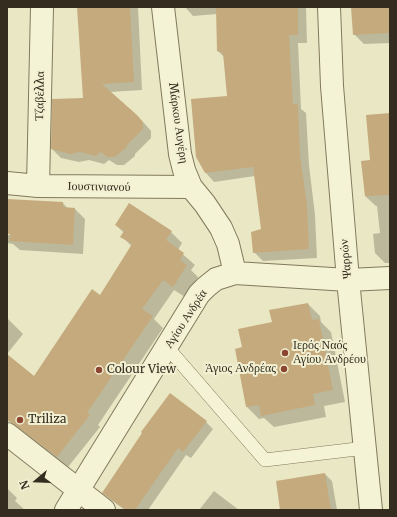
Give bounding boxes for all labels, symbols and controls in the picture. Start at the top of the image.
street label: Τζαβέλλα [32,71,48,121]
street label: Μάρκου Αυγέρη [165,81,191,165]
street label: Ιουστινιανού [67,179,131,195]
street label: Ψαρρών [337,239,355,279]
street label: Αγίου Ανδρέα [162,287,210,351]
place label: Ιερός Ναός Αγίου Ανδρέου [293,339,366,367]
marker: Ιερός Ναός Αγίου Ανδρέου [280,348,290,358]
place label: Άγιος Ανδρέας [205,362,276,376]
place label: Colour View [107,363,176,377]
marker: Άγιος Ανδρέας [279,364,289,374]
marker: Colour View [94,365,104,375]
place label: Triliza [28,413,66,427]
marker: Triliza [15,415,25,425]
north arrow [16,461,56,501]
text: N [17,479,33,491]

